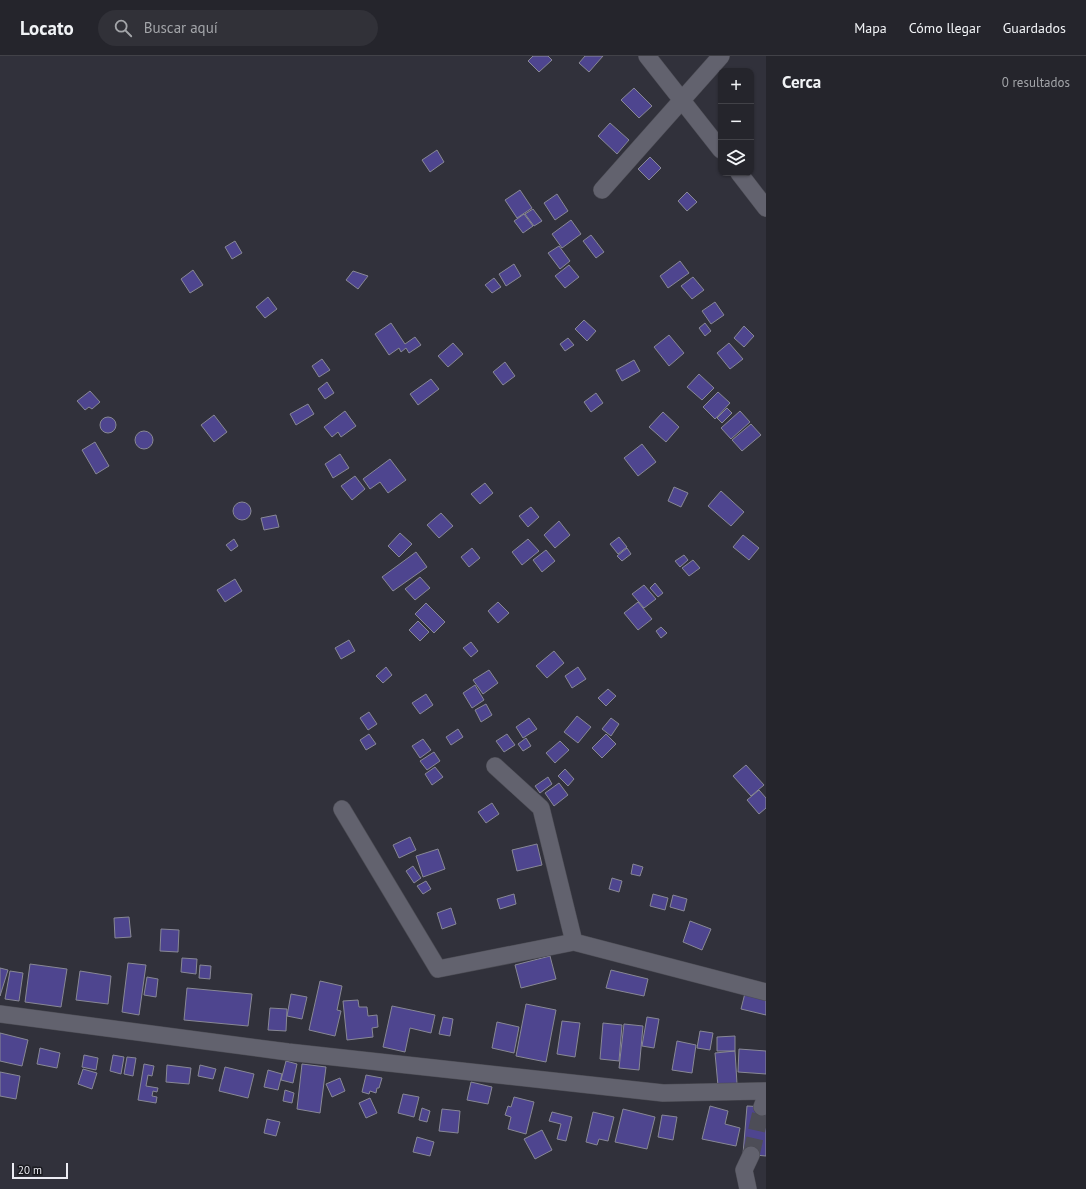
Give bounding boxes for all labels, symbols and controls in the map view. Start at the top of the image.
search box [98,10,378,46]
text: Locato [20,16,74,40]
icon: search [112,17,134,39]
text: Buscar aquí [144,18,218,37]
text: Mapa [854,19,887,37]
text: Cómo llegar [909,19,981,37]
text: Guardados [1003,19,1066,37]
map controls [718,68,754,176]
button: + [718,68,754,104]
text: Cerca [782,71,821,93]
text: 0 resultados [1002,74,1070,91]
button: − [718,104,754,140]
button: layers [718,140,754,176]
scale bar [12,1161,68,1180]
text: 20 m [18,1163,42,1177]

